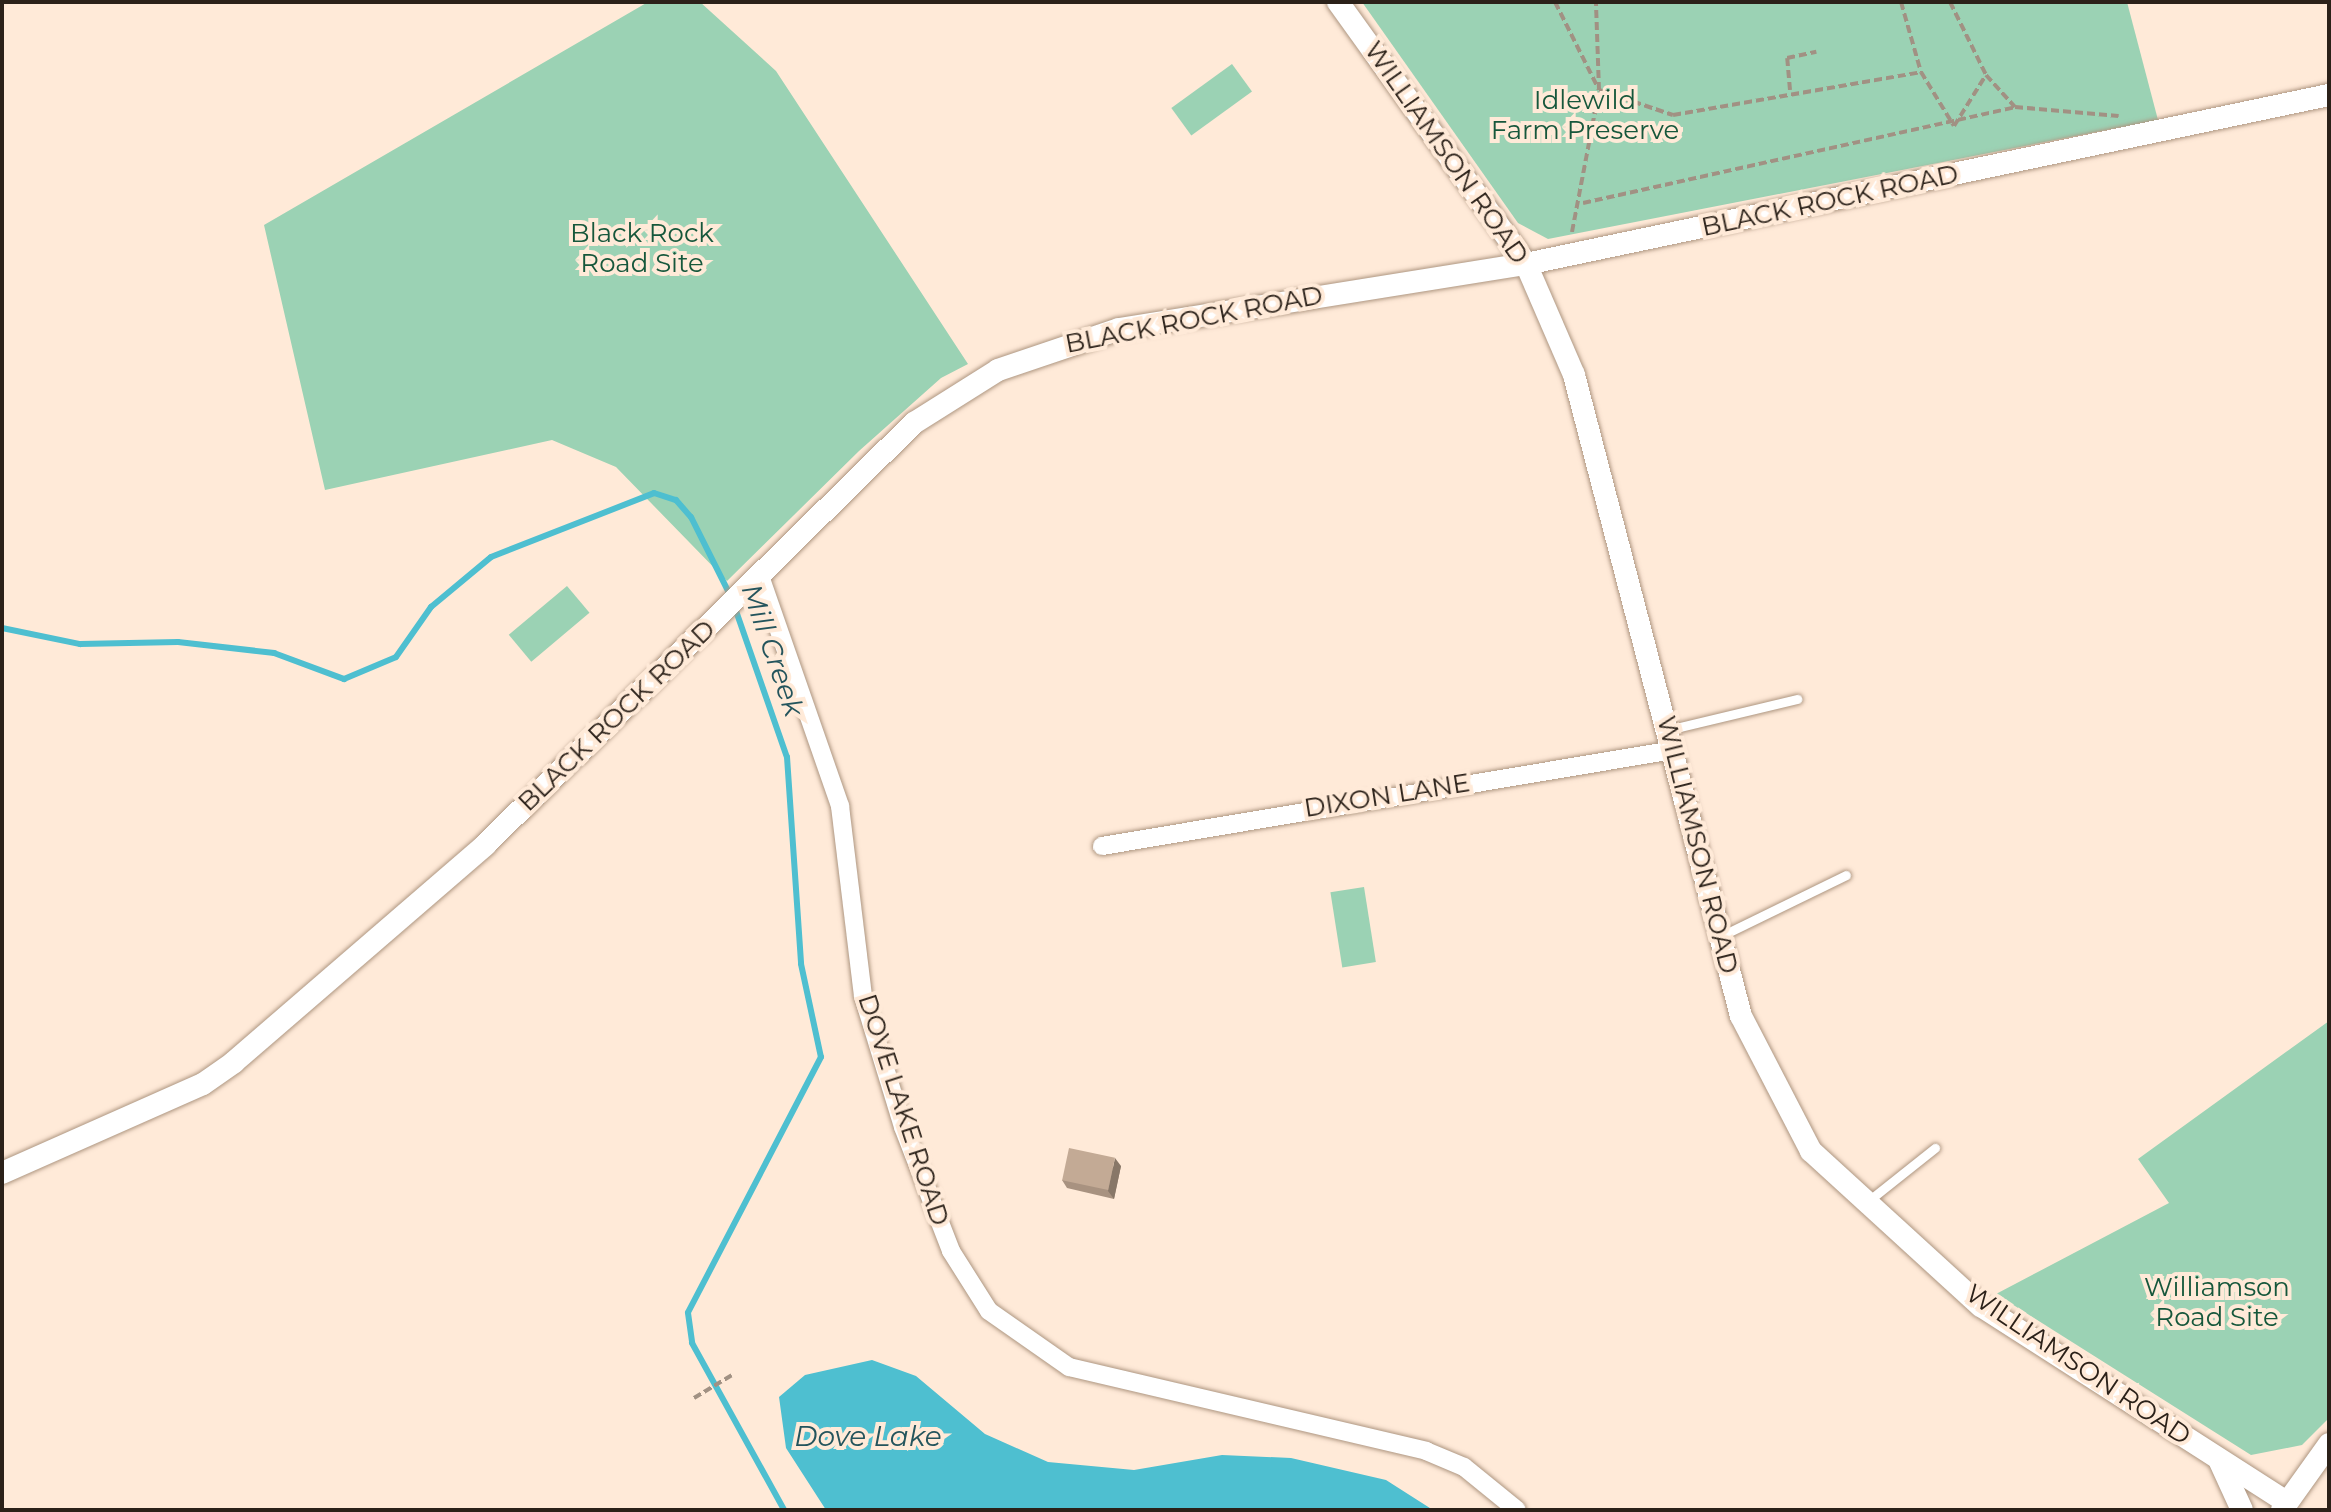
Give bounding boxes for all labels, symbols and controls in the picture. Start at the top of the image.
street label: WILLIAMSON ROAD [1357,36,1535,270]
park label: Idlewild Farm Preserve [1491,85,1679,146]
street label: BLACK ROCK ROAD [1699,159,1961,243]
park label: Black Rock Road Site [570,218,714,280]
street label: BLACK ROCK ROAD [1063,280,1325,360]
water label: Mill Creek [735,579,811,721]
street label: BLACK ROCK ROAD [512,614,722,818]
street label: WILLIAMSON ROAD [1650,713,1744,977]
street label: DIXON LANE [1302,767,1472,825]
street label: DOVE LAKE ROAD [851,990,955,1230]
park label: Williamson Road Site [2144,1272,2290,1334]
street label: WILLIAMSON ROAD [1960,1278,2196,1452]
water label: Dove Lake [794,1419,942,1453]

